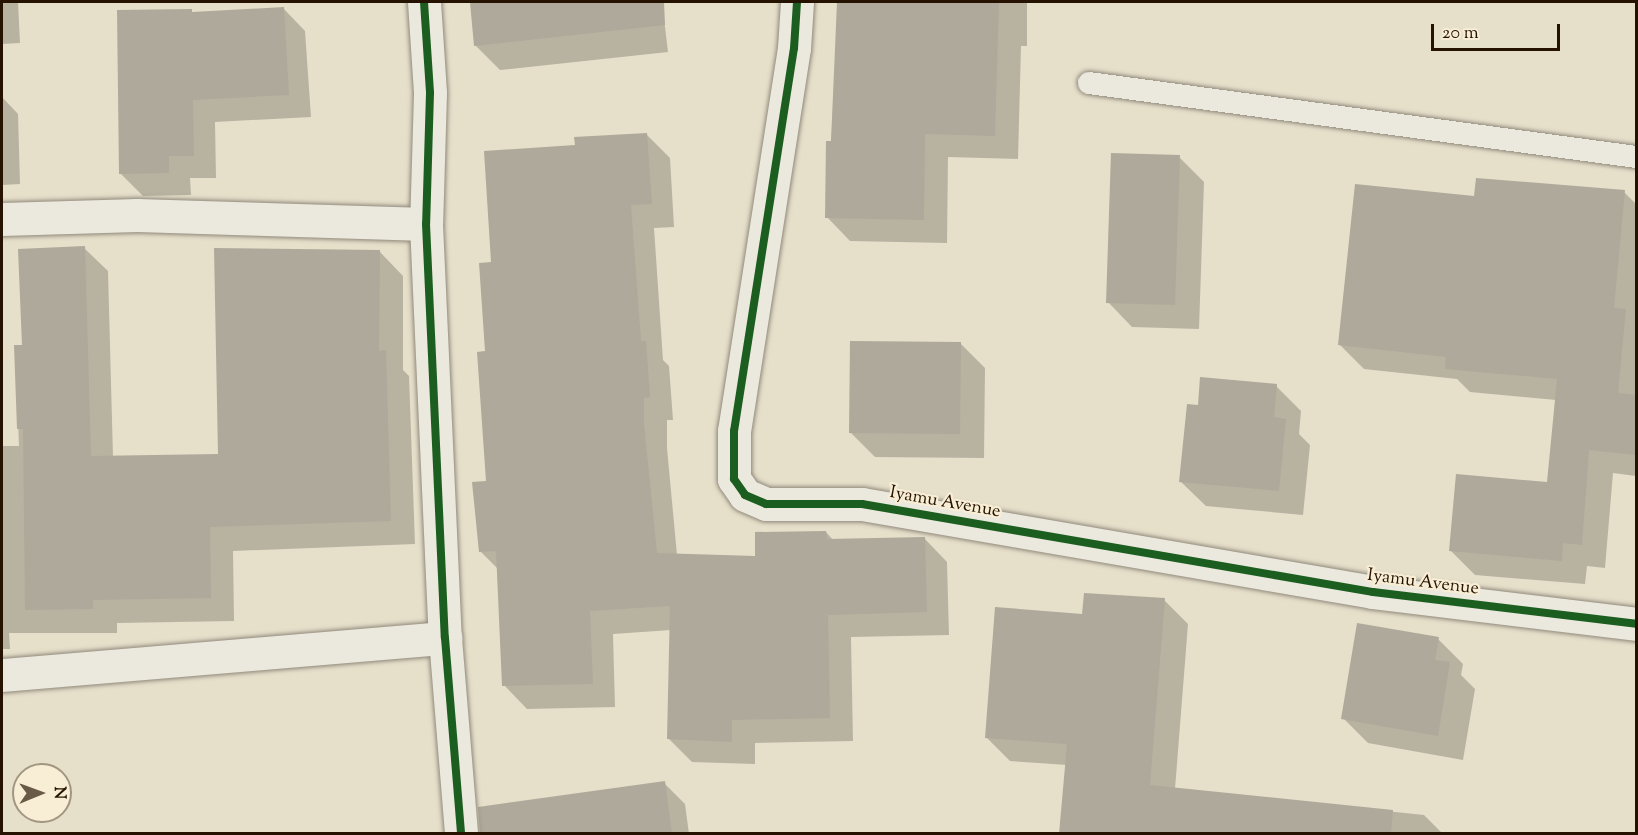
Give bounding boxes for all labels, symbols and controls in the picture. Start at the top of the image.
scale bar [1434,12,1563,50]
text: 20 m [1442,21,1479,47]
street label: Iyamu Avenue [888,483,1002,523]
street label: Iyamu Avenue [1366,565,1480,601]
north arrow [12,763,72,823]
text: N [47,786,70,799]

